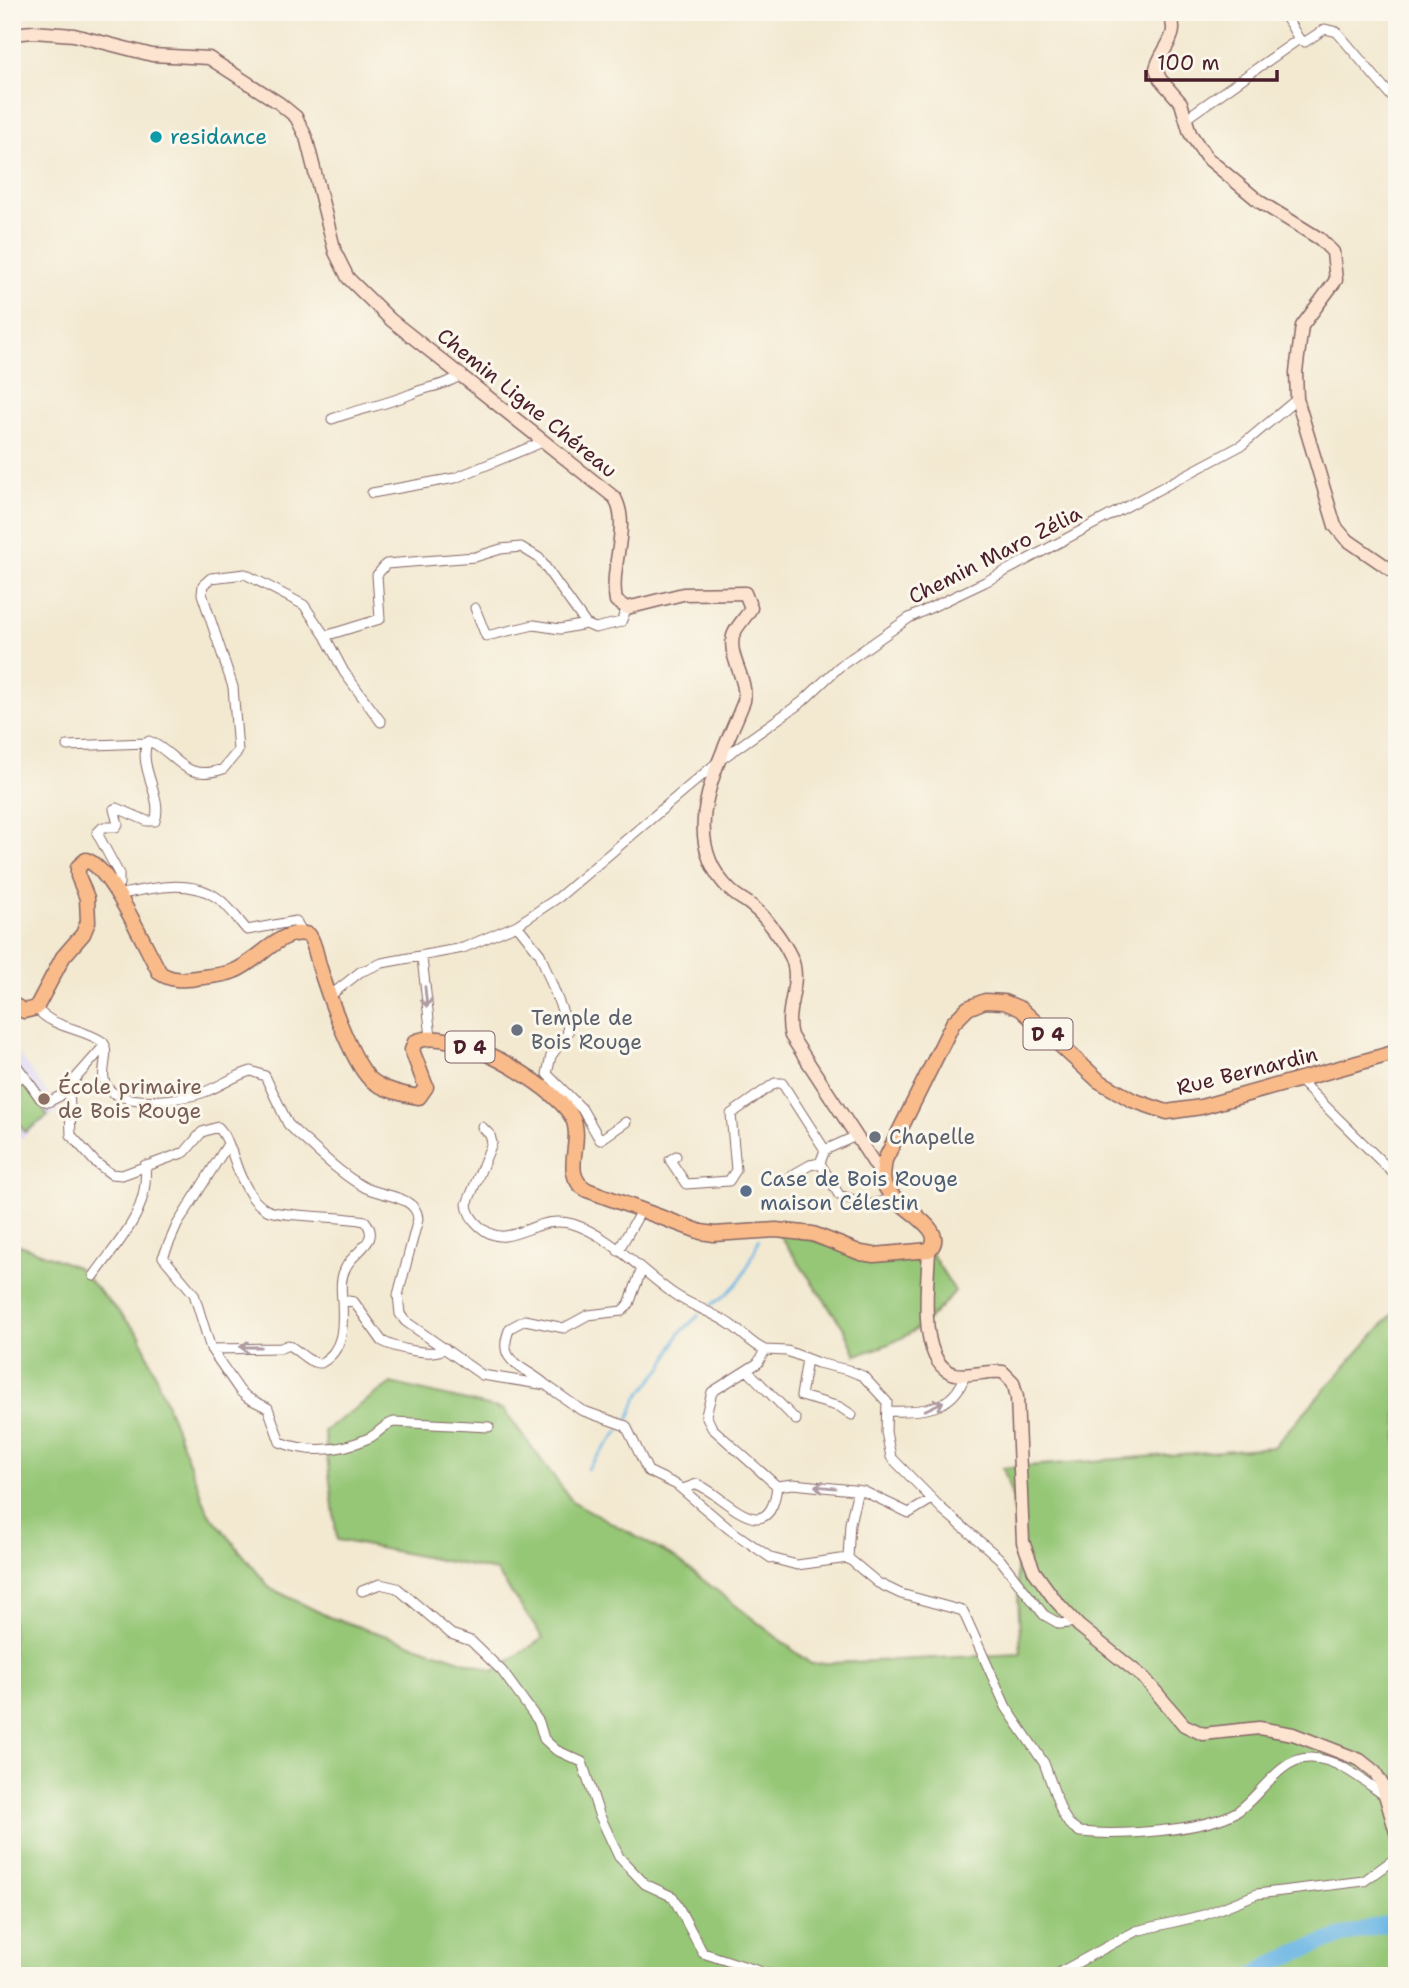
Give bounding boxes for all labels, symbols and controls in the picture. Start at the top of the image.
scale bar [1146,38,1278,82]
text: 100 m [1157,49,1220,77]
place label: residance [170,123,267,151]
marker: residance [148,129,164,145]
street label: Chemin Ligne Chéreau [431,322,623,484]
street label: Chemin Maro Zélia [904,499,1086,611]
one-way arrow [420,985,433,1008]
place label: Temple de Bois Rouge [531,1004,642,1056]
road number: D 4 [1024,1018,1072,1050]
marker: Temple de Bois Rouge [509,1022,525,1038]
road number: D 4 [446,1032,494,1063]
street label: Rue Bernardin [1174,1040,1320,1102]
place label: École primaire de Bois Rouge [58,1072,202,1125]
marker: École primaire de Bois Rouge [36,1091,52,1107]
place label: Chapelle [889,1123,975,1151]
marker: Chapelle [867,1129,883,1145]
place label: Case de Bois Rouge maison Célestin [760,1165,958,1217]
marker: Case de Bois Rouge maison Célestin [738,1183,754,1199]
one-way arrow [238,1341,261,1354]
one-way arrow [923,1399,943,1413]
one-way arrow [814,1480,836,1493]

